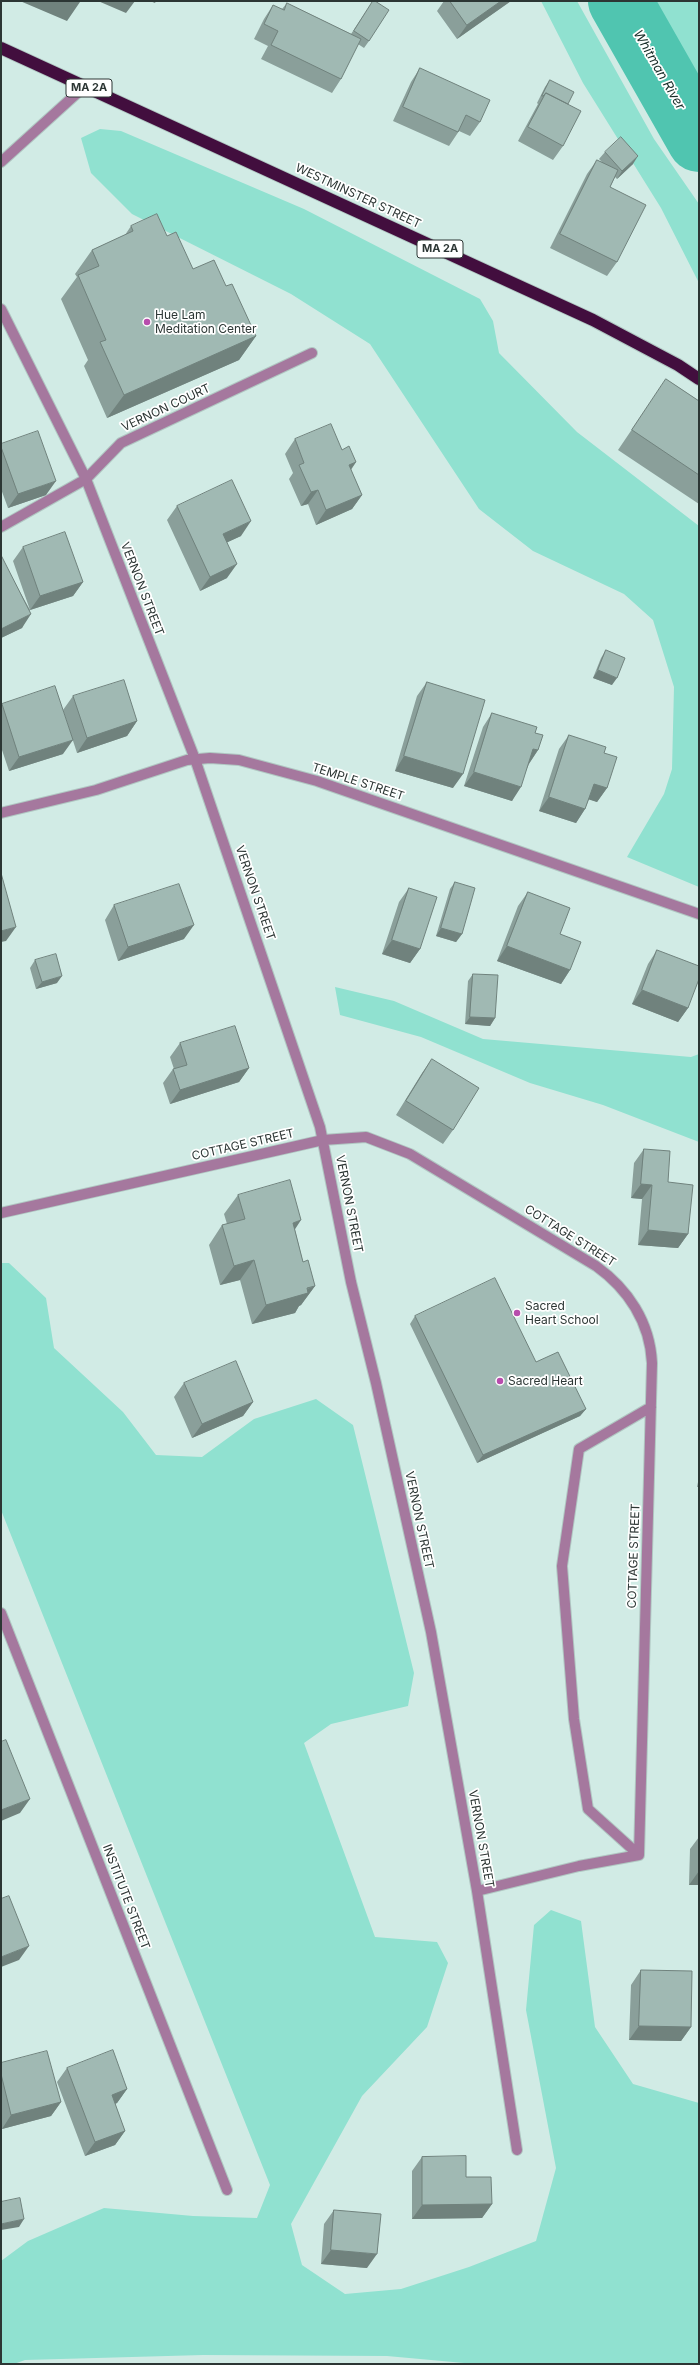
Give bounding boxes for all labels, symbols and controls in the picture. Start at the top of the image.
water label: Whitman River [630,27,688,113]
road number: MA 2A [66,79,112,97]
street label: WESTMINSTER STREET [293,161,423,231]
road number: MA 2A [417,240,463,258]
place label: Hue Lam Meditation Center [155,308,256,336]
marker: Hue Lam Meditation Center [142,317,152,327]
street label: VERNON COURT [119,381,213,435]
street label: VERNON STREET [118,540,166,638]
street label: TEMPLE STREET [310,760,406,804]
street label: VERNON STREET [232,844,278,942]
street label: COTTAGE STREET [190,1126,296,1164]
street label: VERNON STREET [332,1154,366,1254]
street label: COTTAGE STREET [522,1202,618,1270]
place label: Sacred Heart School [525,1299,599,1327]
marker: Sacred Heart School [512,1308,522,1318]
place label: Sacred Heart [508,1374,583,1388]
marker: Sacred Heart [495,1376,505,1386]
street label: VERNON STREET [402,1470,436,1570]
street label: COTTAGE STREET [625,1503,643,1609]
street label: VERNON STREET [465,1789,497,1889]
street label: INSTITUTE STREET [99,1842,153,1952]

